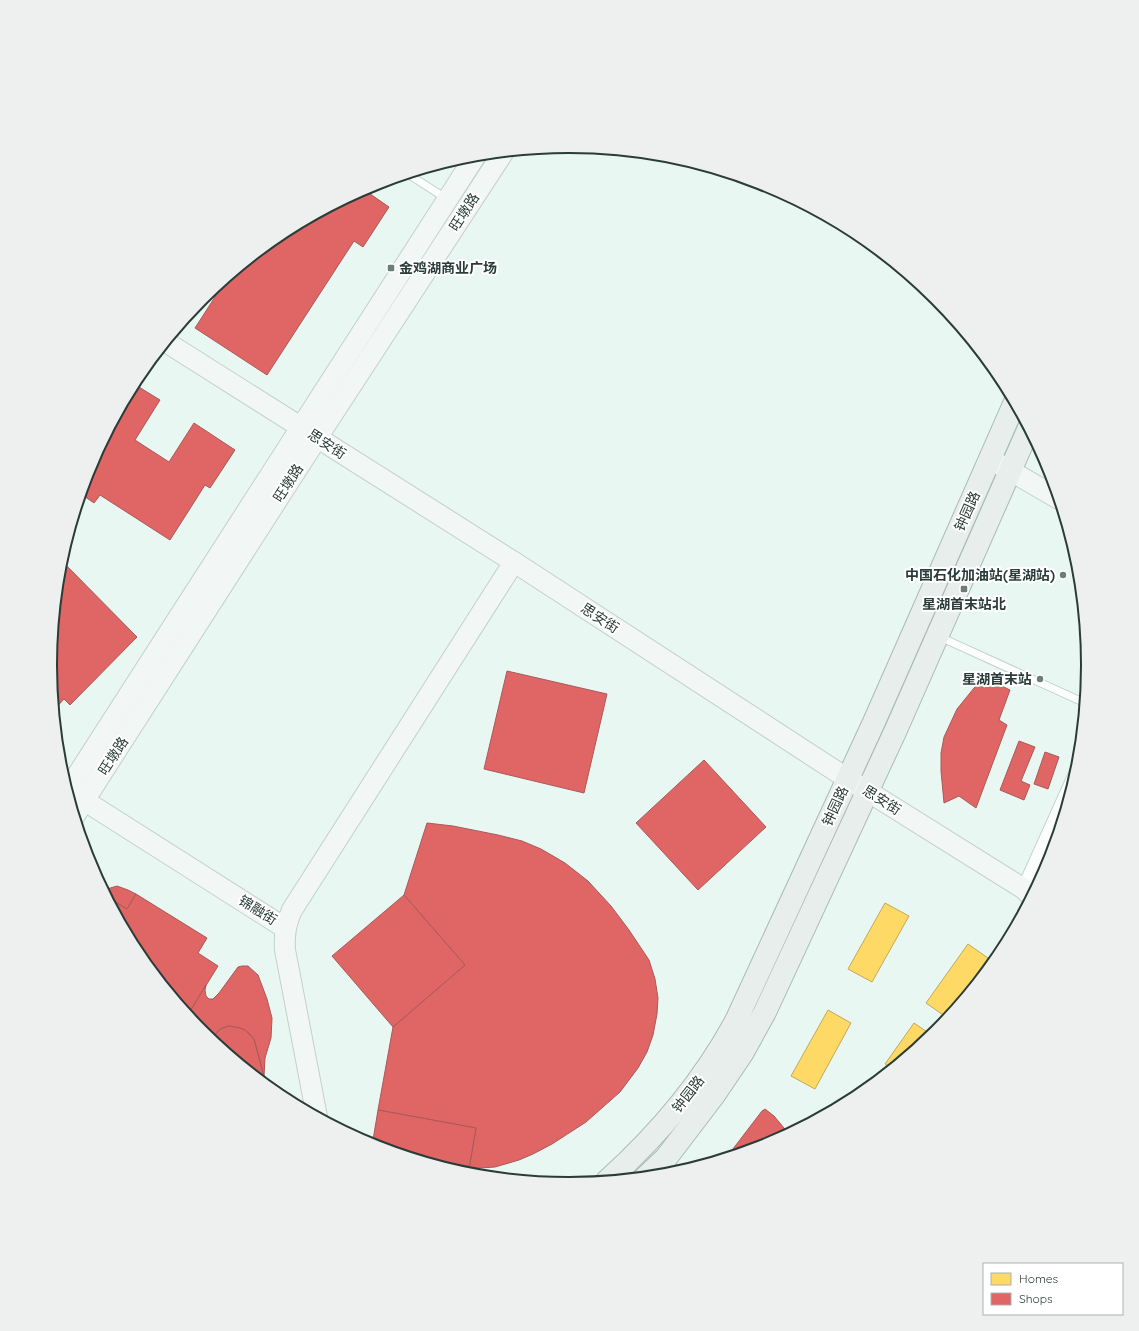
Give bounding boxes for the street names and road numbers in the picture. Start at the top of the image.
street label: 旺墩路 [445,189,483,235]
street label: 思安街 [304,425,350,463]
street label: 旺墩路 [269,460,307,506]
street label: 钟园路 [950,488,984,534]
street label: 思安街 [577,599,623,637]
street label: 旺墩路 [94,733,132,779]
street label: 思安街 [859,781,905,819]
street label: 钟园路 [818,783,852,829]
street label: 锦融街 [235,891,281,929]
street label: 钟园路 [668,1072,708,1116]

